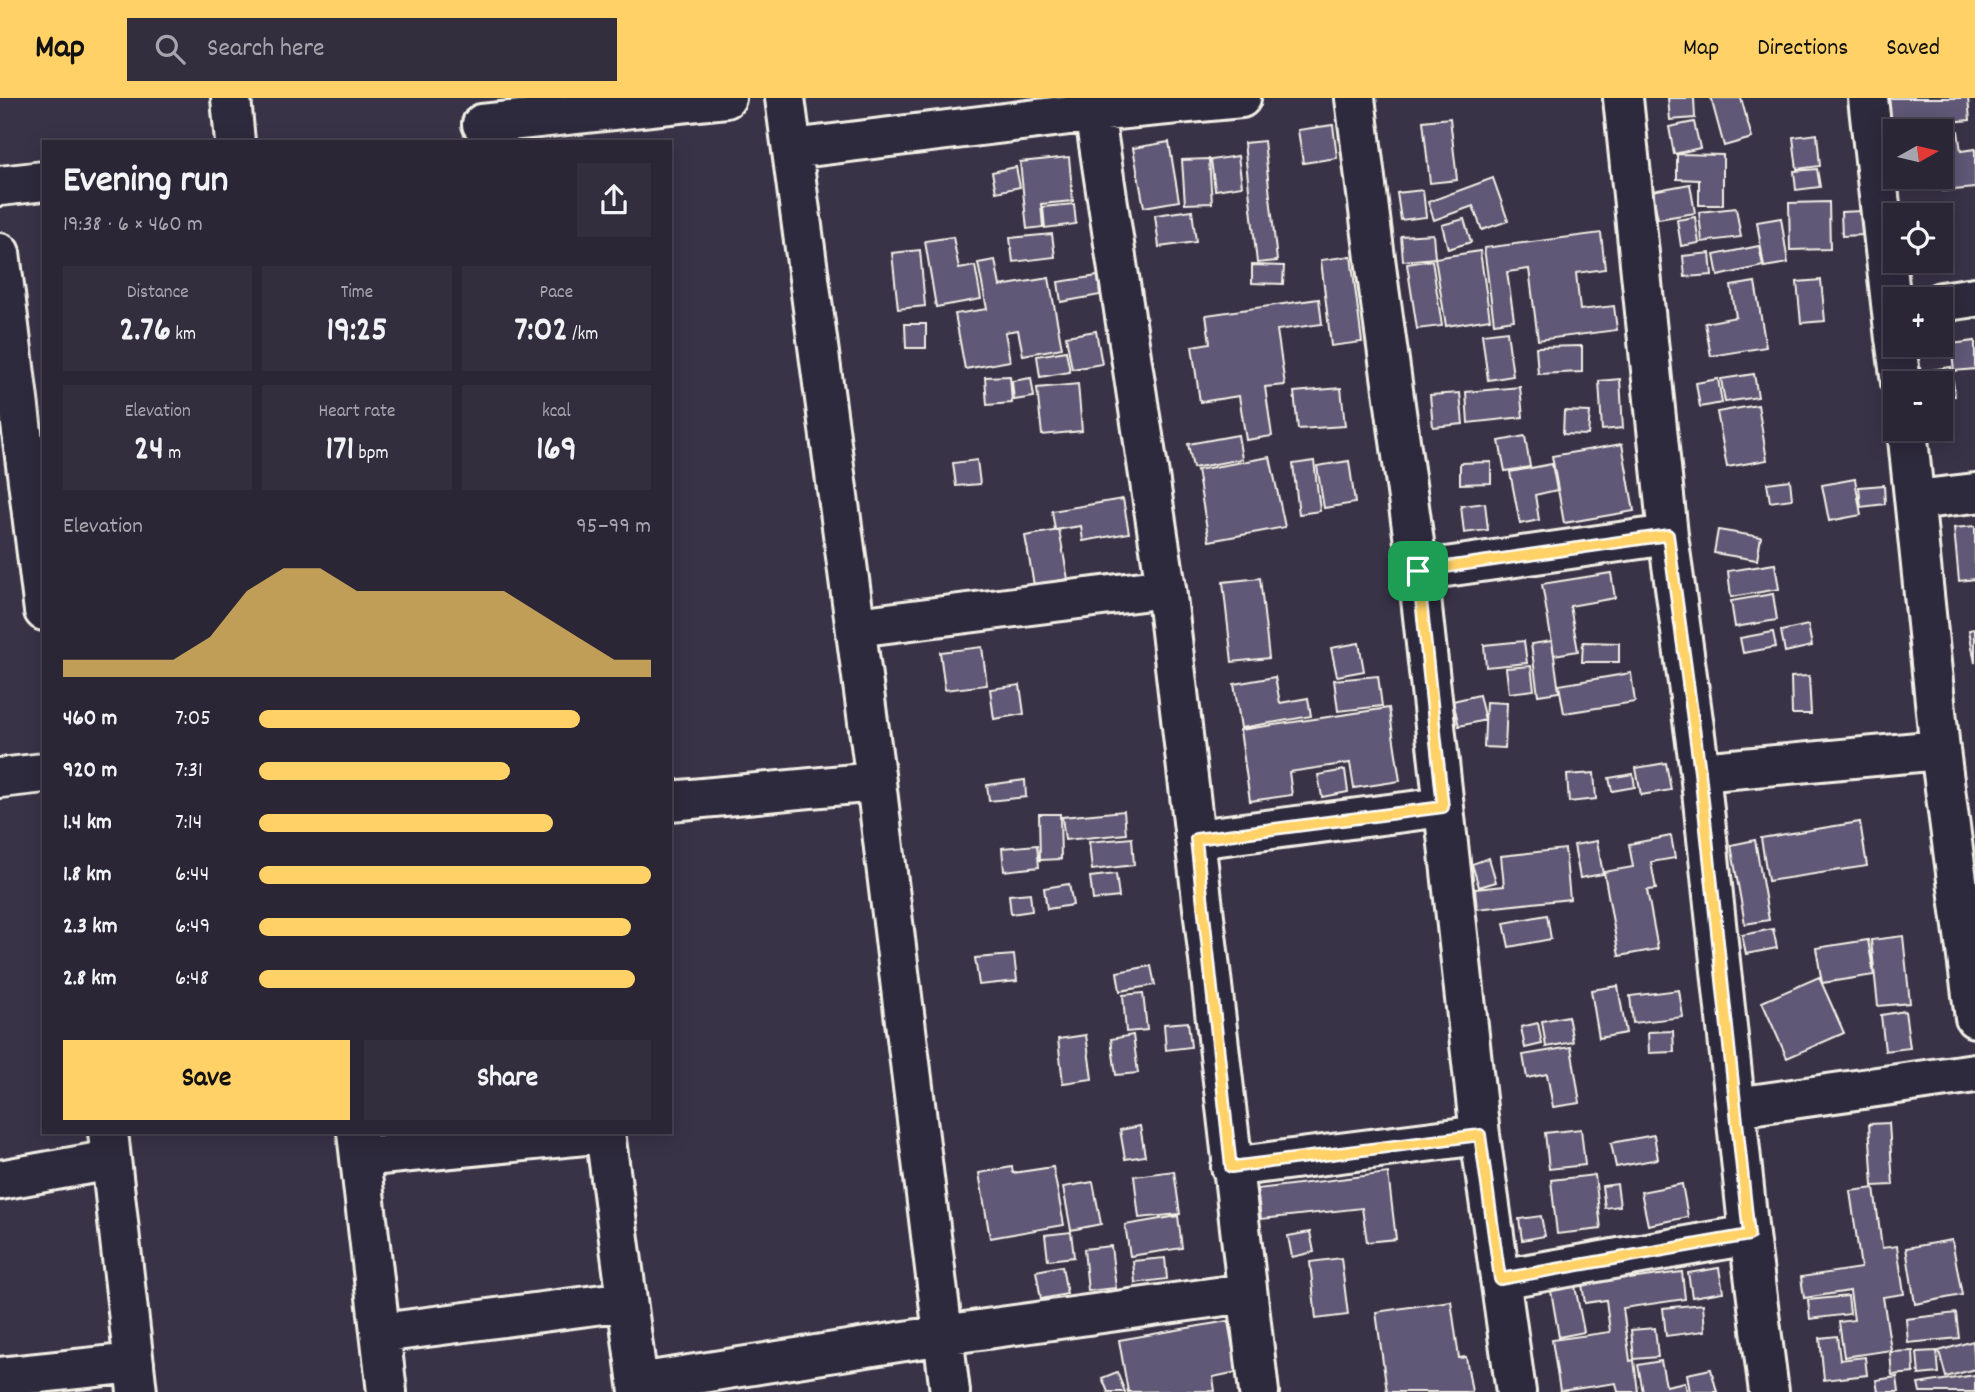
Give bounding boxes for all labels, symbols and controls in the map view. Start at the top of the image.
search box [127,18,617,81]
text: Map [35,26,85,73]
icon: search [151,30,189,68]
text: Search here [207,31,325,68]
text: Map [1683,32,1719,66]
text: Directions [1757,32,1848,66]
text: Saved [1886,32,1940,66]
north arrow [1883,119,1953,189]
map controls [1883,119,1953,441]
text: Evening run [63,155,228,210]
button: share [577,163,651,237]
button: locate [1883,203,1953,273]
text: 19:38 · 6 × 460 m [63,209,203,242]
text: Distance [127,280,189,307]
text: Time [341,280,373,307]
text: Pace [540,280,573,307]
button: + [1883,287,1953,357]
text: 2.76 [119,307,171,357]
text: 19:25 [326,307,388,357]
text: 7:02 [514,307,568,357]
text: km [171,322,196,349]
text: /km [568,322,598,349]
button: − [1883,371,1953,441]
text: Elevation [125,399,191,426]
text: Heart rate [319,399,395,426]
text: kcal [542,399,571,426]
text: 24 [134,426,164,476]
text: 171 [325,426,354,476]
text: 169 [536,426,577,476]
text: m [164,441,181,468]
text: bpm [354,441,389,468]
text: Elevation [63,511,143,544]
text: 95–99 m [576,511,651,544]
pin [1388,541,1448,601]
icon: arrive [1399,552,1437,590]
text: 460 m [63,703,117,736]
text: 7:05 [175,703,211,736]
text: 920 m [63,755,117,788]
text: 7:31 [175,755,203,788]
text: 1.4 km [63,807,112,840]
text: 7:14 [175,807,202,840]
text: 1.8 km [63,859,112,892]
text: 6:44 [175,859,209,892]
text: 2.3 km [63,911,118,944]
text: 6:49 [175,911,210,944]
text: 2.8 km [63,963,117,996]
text: 6:48 [175,963,209,996]
button: Save [63,1040,350,1120]
button: Share [364,1040,651,1120]

